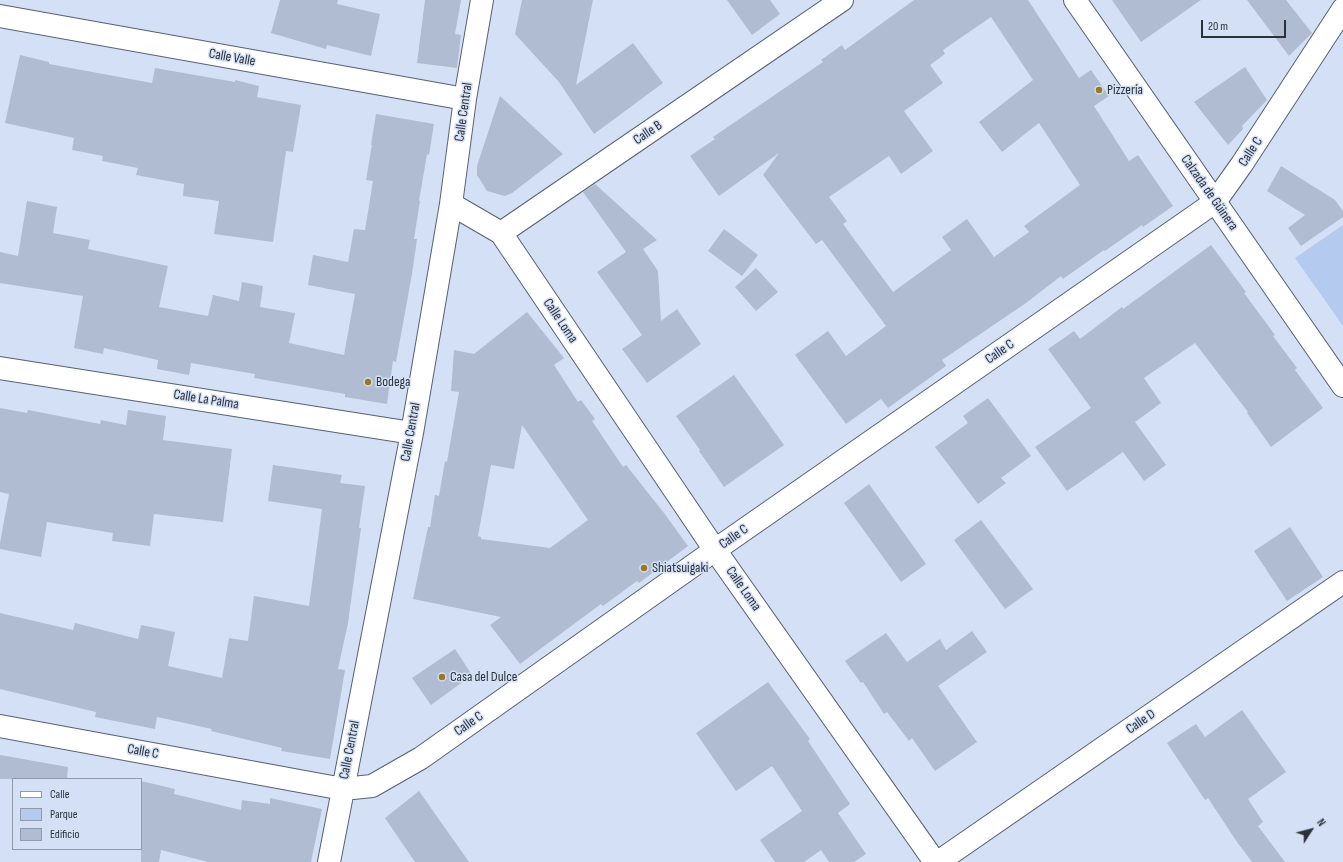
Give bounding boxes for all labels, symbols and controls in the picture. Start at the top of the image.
scale bar [1203,12,1288,38]
text: 20 m [1208,19,1228,34]
street label: Calle Valle [207,46,257,70]
street label: Calle Central [452,81,476,143]
place label: Pizzería [1107,82,1143,98]
marker: Pizzería [1094,85,1104,95]
street label: Calle B [630,117,666,149]
street label: Calle C [1235,134,1267,170]
street label: Calzada de Güinera [1177,152,1241,234]
street label: Calle Loma [539,295,581,347]
street label: Calle C [982,336,1018,368]
place label: Bodega [376,374,410,390]
marker: Bodega [363,377,373,387]
street label: Calle La Palma [172,387,240,413]
street label: Calle Central [398,401,424,463]
street label: Calle C [716,521,752,553]
place label: Shiatsuigaki [652,560,708,576]
marker: Shiatsuigaki [639,563,649,573]
street label: Calle Loma [722,564,764,614]
place label: Casa del Dulce [450,669,517,685]
marker: Casa del Dulce [437,672,447,682]
street label: Calle D [1123,706,1159,738]
street label: Calle C [451,708,487,740]
street label: Calle Central [336,719,364,781]
street label: Calle C [126,741,160,763]
legend [12,778,142,850]
text: Calle [50,787,70,802]
text: Parque [50,807,78,822]
north arrow [1291,810,1331,850]
text: N [1314,816,1328,829]
text: Edificio [50,827,79,842]

